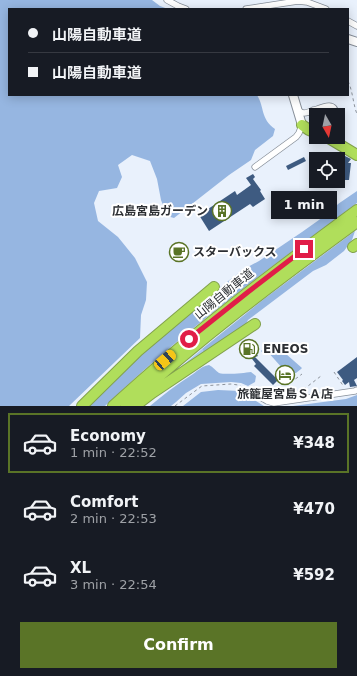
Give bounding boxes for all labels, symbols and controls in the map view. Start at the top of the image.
text: 山陽自動車道 [52,26,142,44]
text: 山陽自動車道 [52,64,142,82]
north arrow [309,108,345,144]
map controls [309,108,345,188]
button: locate [309,152,345,188]
callout: 1 min [271,191,337,219]
text: 1 min [284,197,324,212]
building icon: 広島宮島ガーデン [211,200,233,222]
place label: 広島宮島ガーデン [112,204,208,218]
route end [295,240,313,258]
cafe icon: スターバックス [168,241,190,263]
place label: スターバックス [193,245,277,259]
street label: 山陽自動車道 [192,266,256,322]
route start [180,330,198,348]
fuel station icon: ENEOS [238,338,260,360]
place label: ENEOS [263,342,308,356]
car [152,348,178,372]
hotel icon: 旅籠屋宮島ＳＡ店 [274,364,296,386]
place label: 旅籠屋宮島ＳＡ店 [237,387,333,401]
icon: car [22,425,58,461]
text: Economy [70,427,146,445]
text: ¥348 [293,434,335,452]
text: 1 min · 22:52 [70,445,157,460]
icon: car [22,491,58,527]
text: Comfort [70,493,138,511]
text: ¥470 [293,500,335,518]
text: 2 min · 22:53 [70,511,157,526]
icon: car [22,557,58,593]
text: XL [70,559,91,577]
text: ¥592 [293,566,335,584]
text: 3 min · 22:54 [70,577,157,592]
button: Confirm [20,622,337,668]

